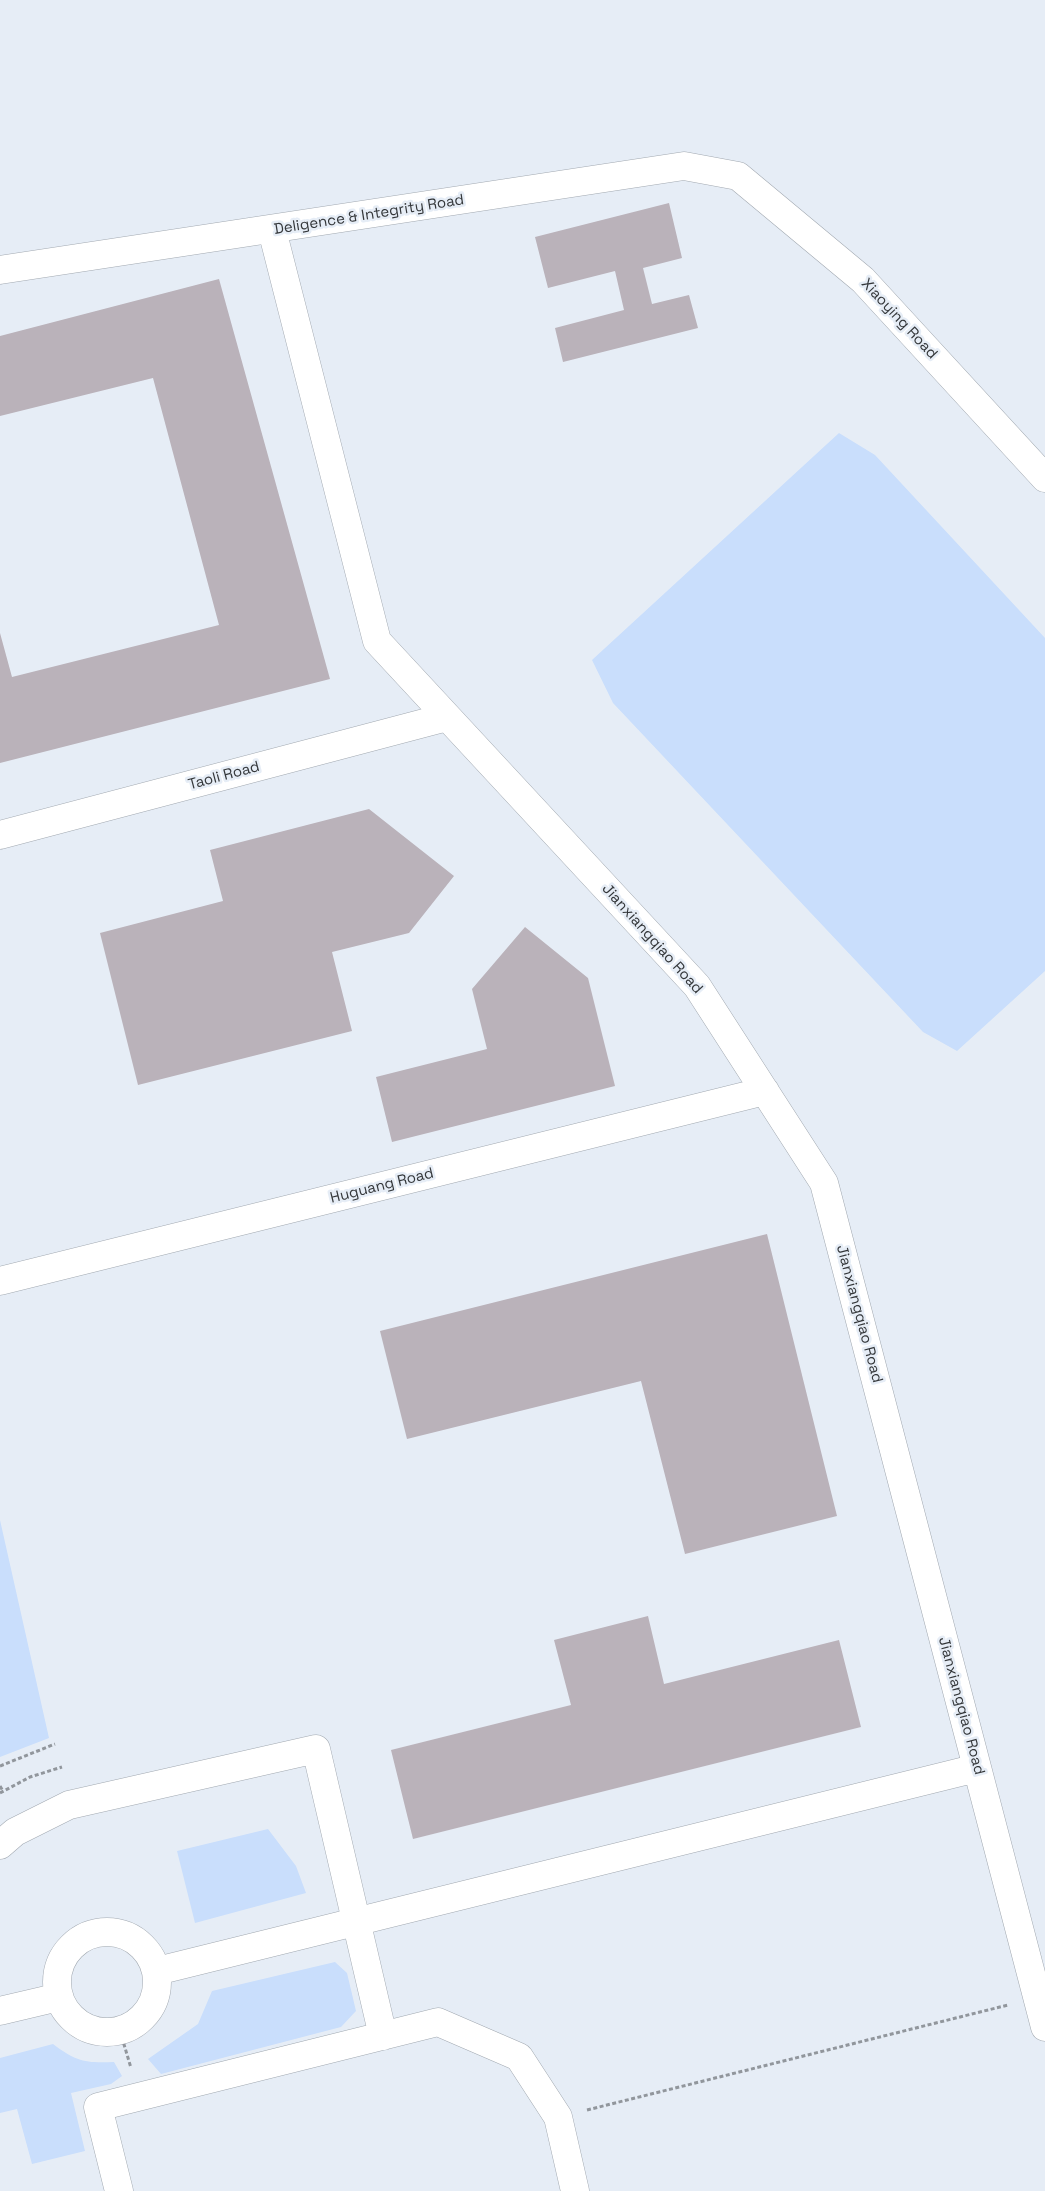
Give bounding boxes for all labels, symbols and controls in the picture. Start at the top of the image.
street label: Deligence & Integrity Road [273,191,465,239]
street label: Xiaoying Road [857,275,941,363]
street label: Taoli Road [186,758,262,794]
street label: Jianxiangqiao Road [598,880,706,998]
street label: Huguang Road [328,1164,436,1208]
street label: Jianxiangqiao Road [832,1243,886,1385]
street label: Jianxiangqiao Road [934,1635,988,1777]

